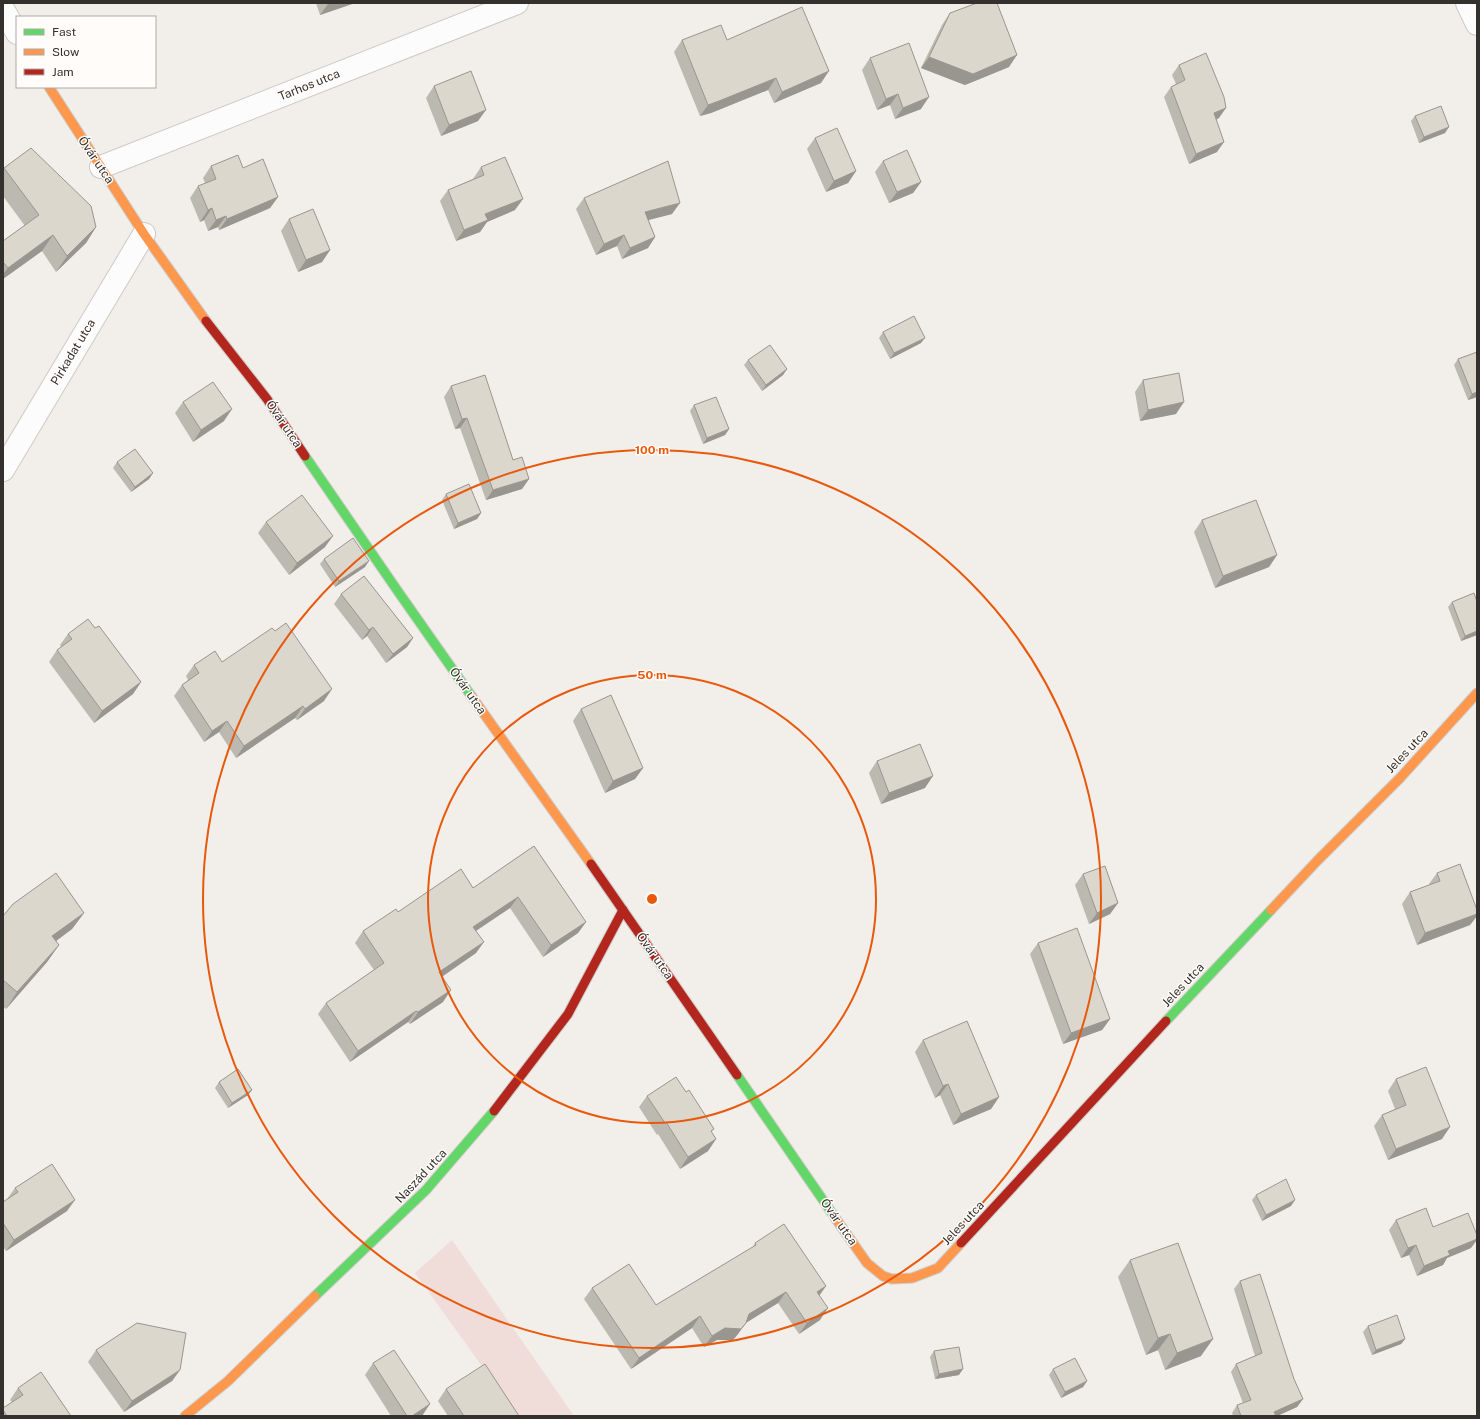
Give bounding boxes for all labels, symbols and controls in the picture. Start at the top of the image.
legend [16,16,156,88]
text: Fast [52,25,77,39]
text: Slow [52,45,80,59]
text: Jam [52,65,74,79]
street label: Tarhos utca [276,66,342,104]
street label: Óvár utca [75,134,117,186]
street label: Pirkadat utca [48,317,98,387]
street label: Óvár utca [263,398,305,450]
text: 100 m [635,443,669,457]
street label: Óvár utca [447,665,489,717]
text: 50 m [637,668,667,682]
street label: Jeles utca [1383,726,1431,776]
centre of rings [645,892,659,906]
street label: Óvár utca [634,930,676,982]
street label: Jeles utca [1159,960,1207,1010]
street label: Naszád utca [392,1146,450,1206]
street label: Óvár utca [818,1196,860,1248]
street label: Jeles utca [939,1198,987,1248]

